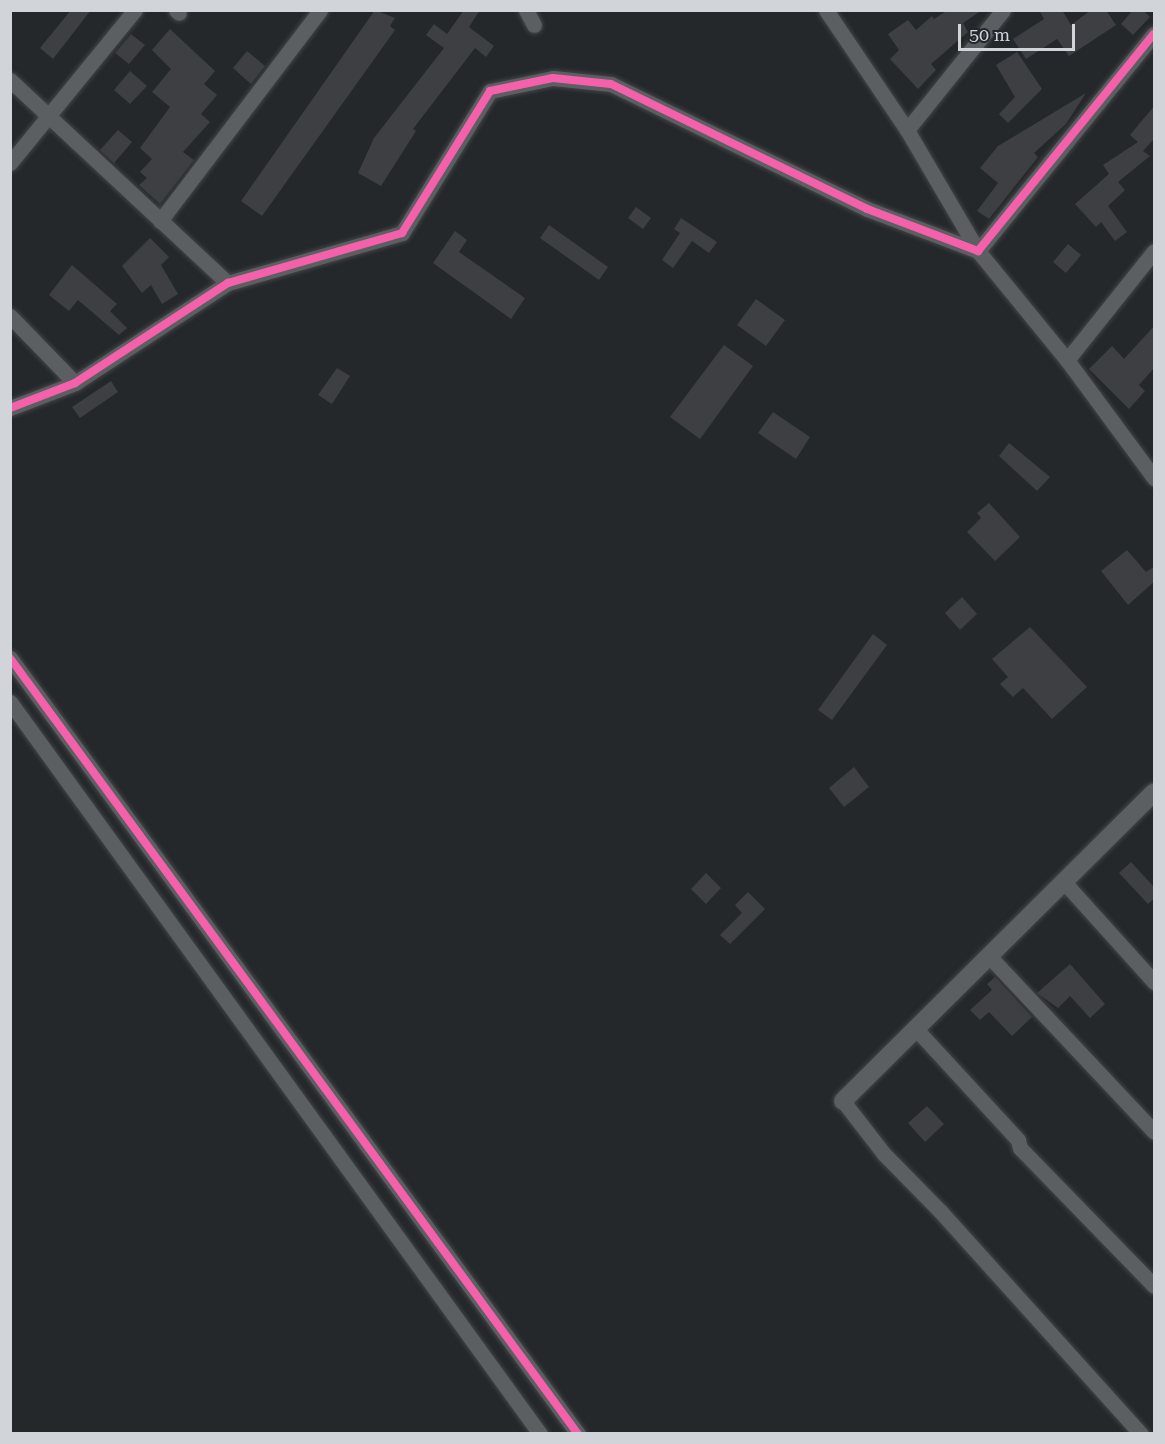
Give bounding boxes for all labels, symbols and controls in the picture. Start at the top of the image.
scale bar [961,12,1078,50]
text: 50 m [969,24,1010,45]

